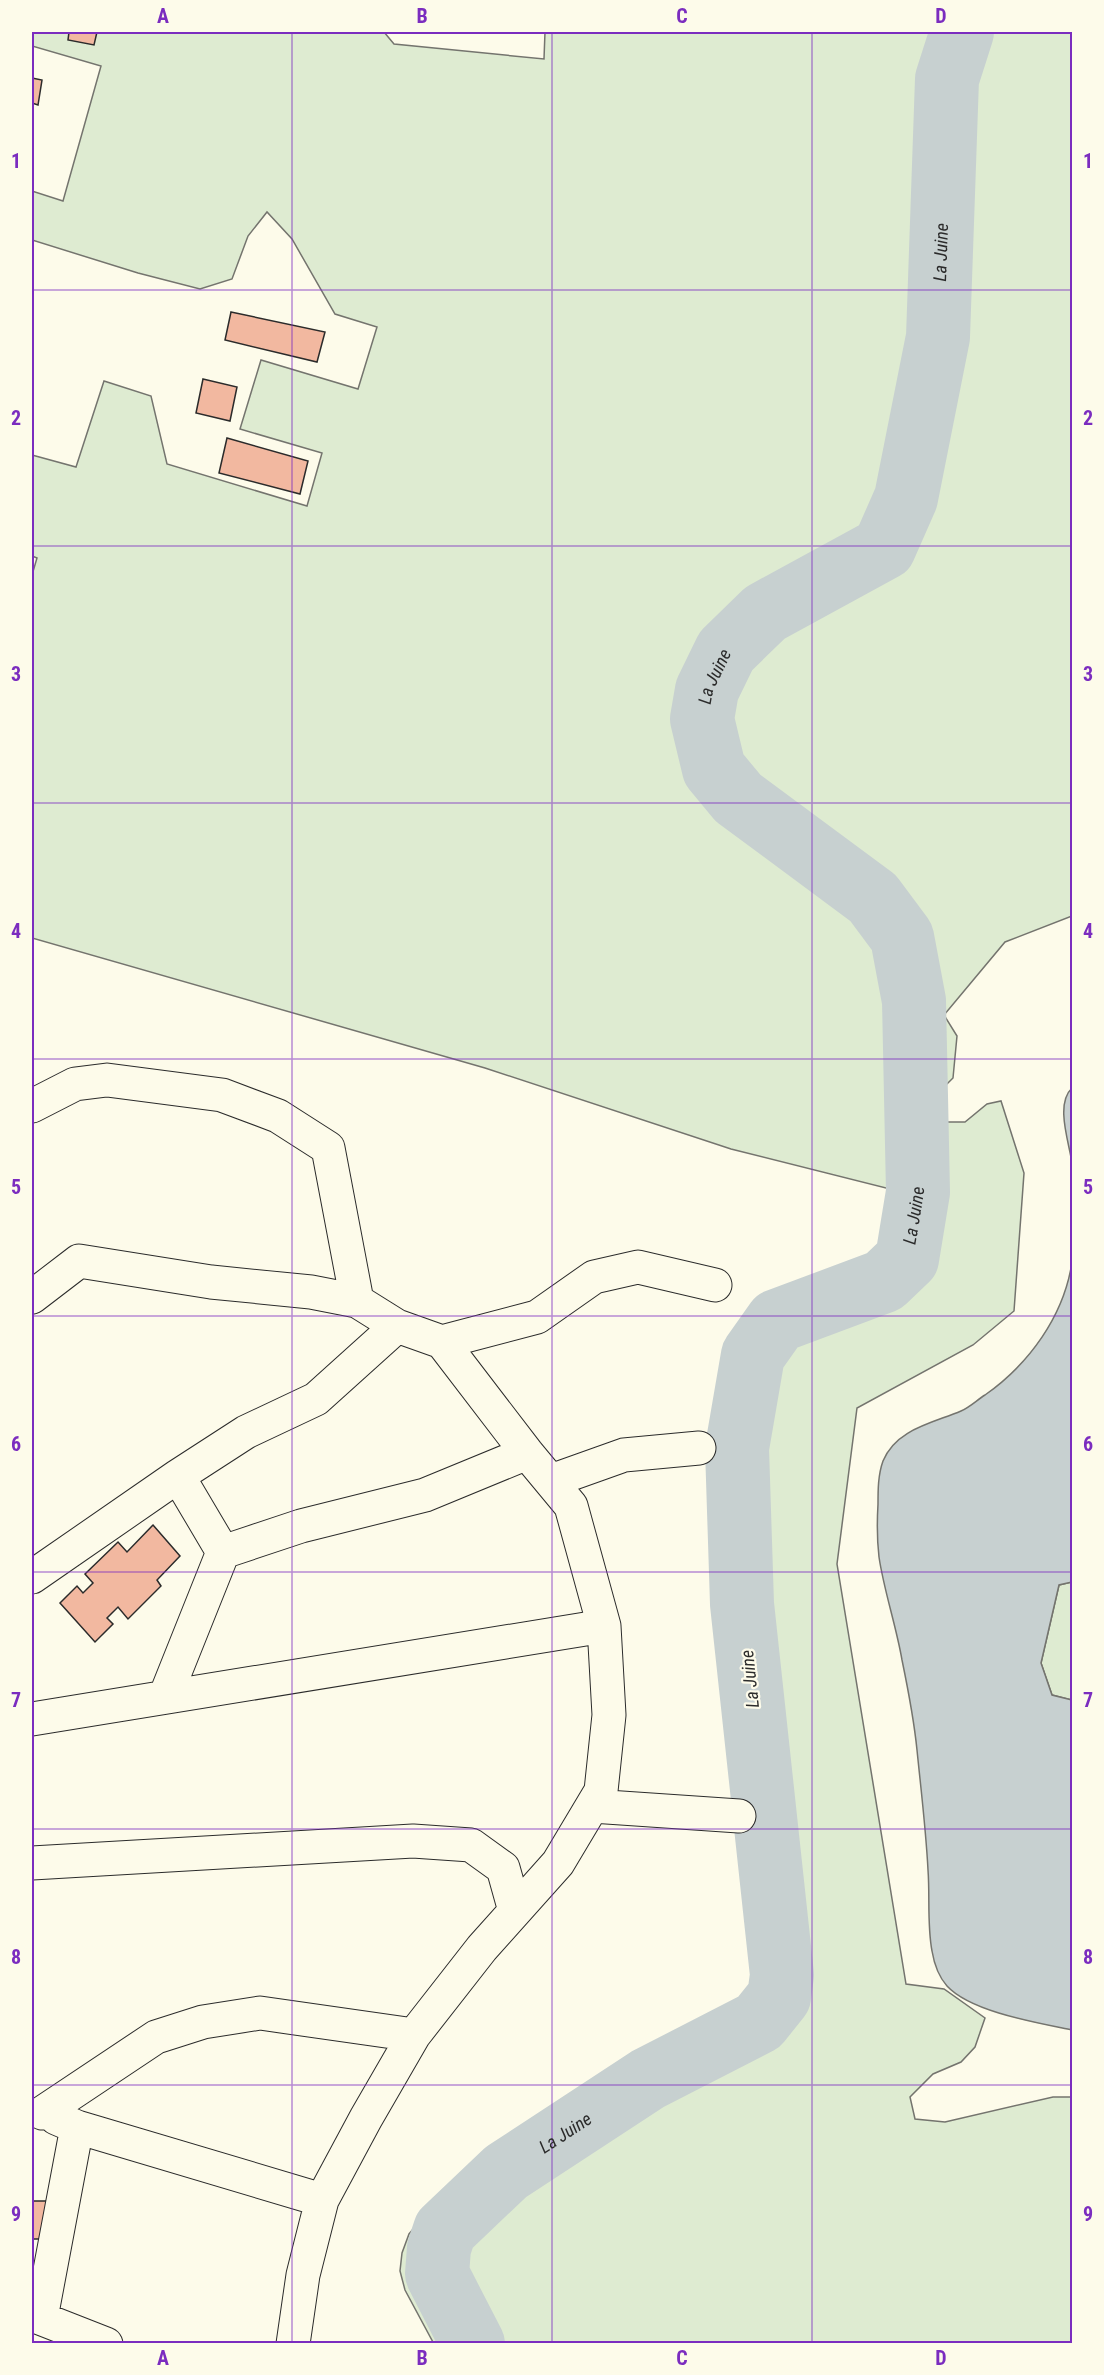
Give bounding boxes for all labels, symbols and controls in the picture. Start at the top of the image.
text: A [157,4,169,28]
text: B [416,4,428,28]
text: C [676,4,688,28]
text: D [935,4,947,28]
text: 1 [11,149,21,173]
text: 1 [1083,149,1093,173]
water label: La Juine [929,223,952,282]
text: 2 [11,406,21,430]
text: 2 [1083,406,1093,430]
water label: La Juine [694,646,735,706]
text: 3 [11,662,21,686]
text: 3 [1083,662,1093,686]
text: 4 [11,919,21,943]
text: 4 [1083,919,1093,943]
text: 5 [11,1175,21,1199]
text: 5 [1083,1175,1093,1199]
water label: La Juine [899,1186,928,1246]
text: 6 [11,1432,21,1456]
text: 6 [1083,1432,1093,1456]
water label: La Juine [736,1649,763,1709]
text: 7 [11,1688,21,1712]
text: 7 [1083,1688,1093,1712]
text: 8 [11,1945,21,1969]
text: 8 [1083,1945,1093,1969]
water label: La Juine [535,2108,595,2157]
text: 9 [11,2202,21,2226]
text: 9 [1083,2202,1093,2226]
text: A [157,2346,169,2370]
text: B [416,2346,428,2370]
text: C [676,2346,688,2370]
text: D [935,2346,947,2370]

